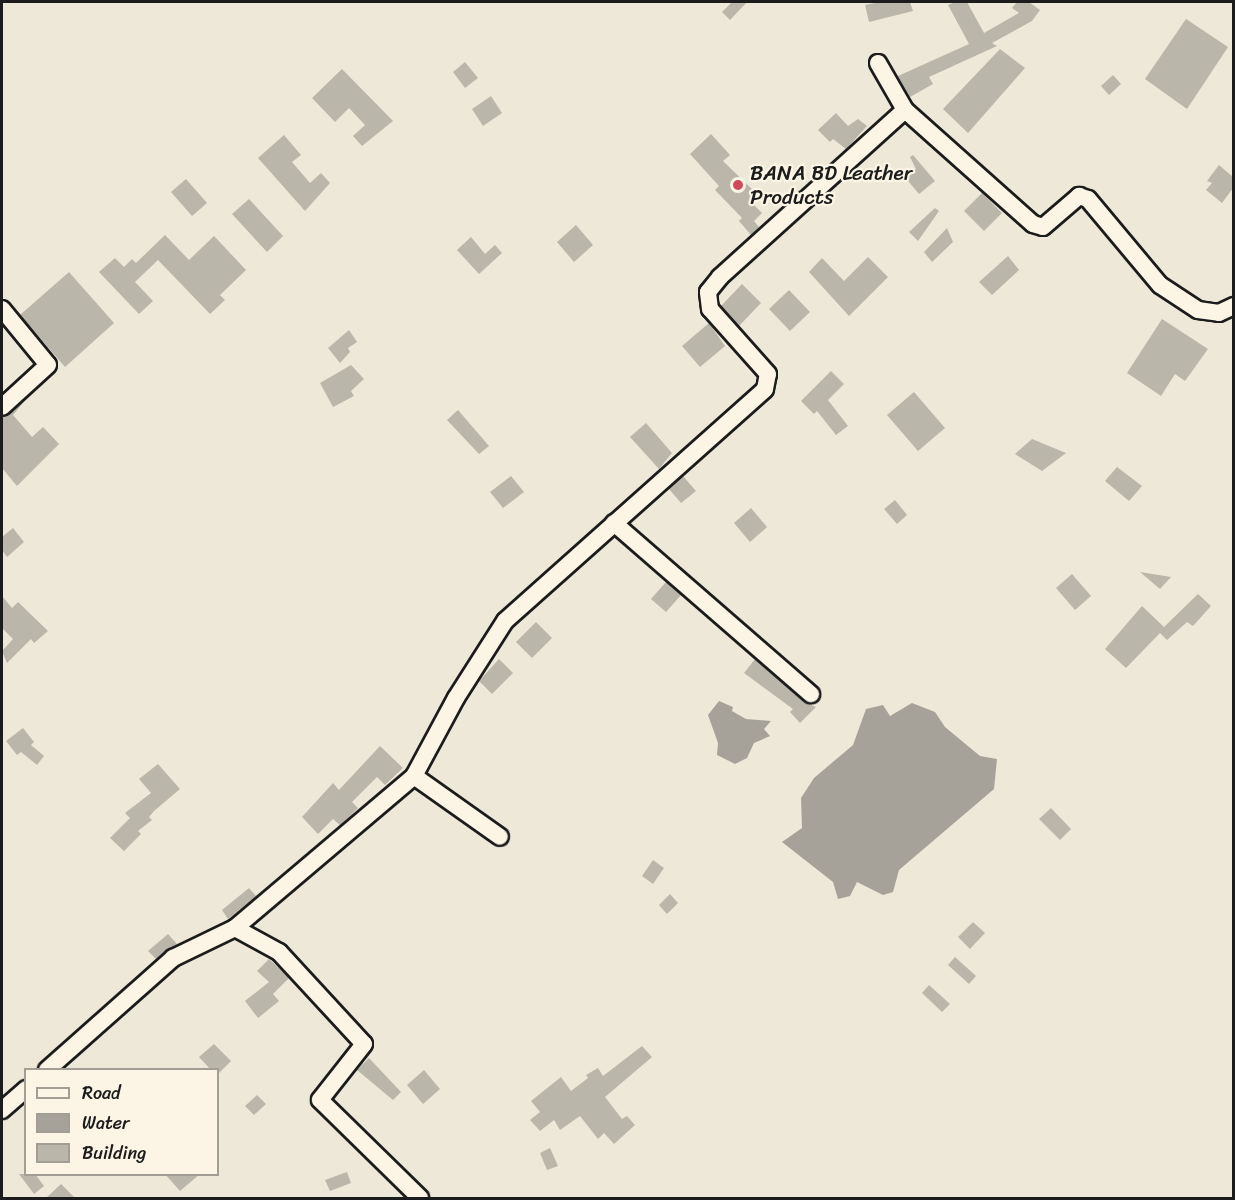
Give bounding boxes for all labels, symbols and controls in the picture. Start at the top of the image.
place label: BANA BD Leather Products [750,160,912,210]
marker: BANA BD Leather Products [731,178,745,192]
legend [24,1068,219,1176]
text: Road [82,1077,121,1109]
text: Water [82,1107,129,1139]
text: Building [82,1137,146,1169]

